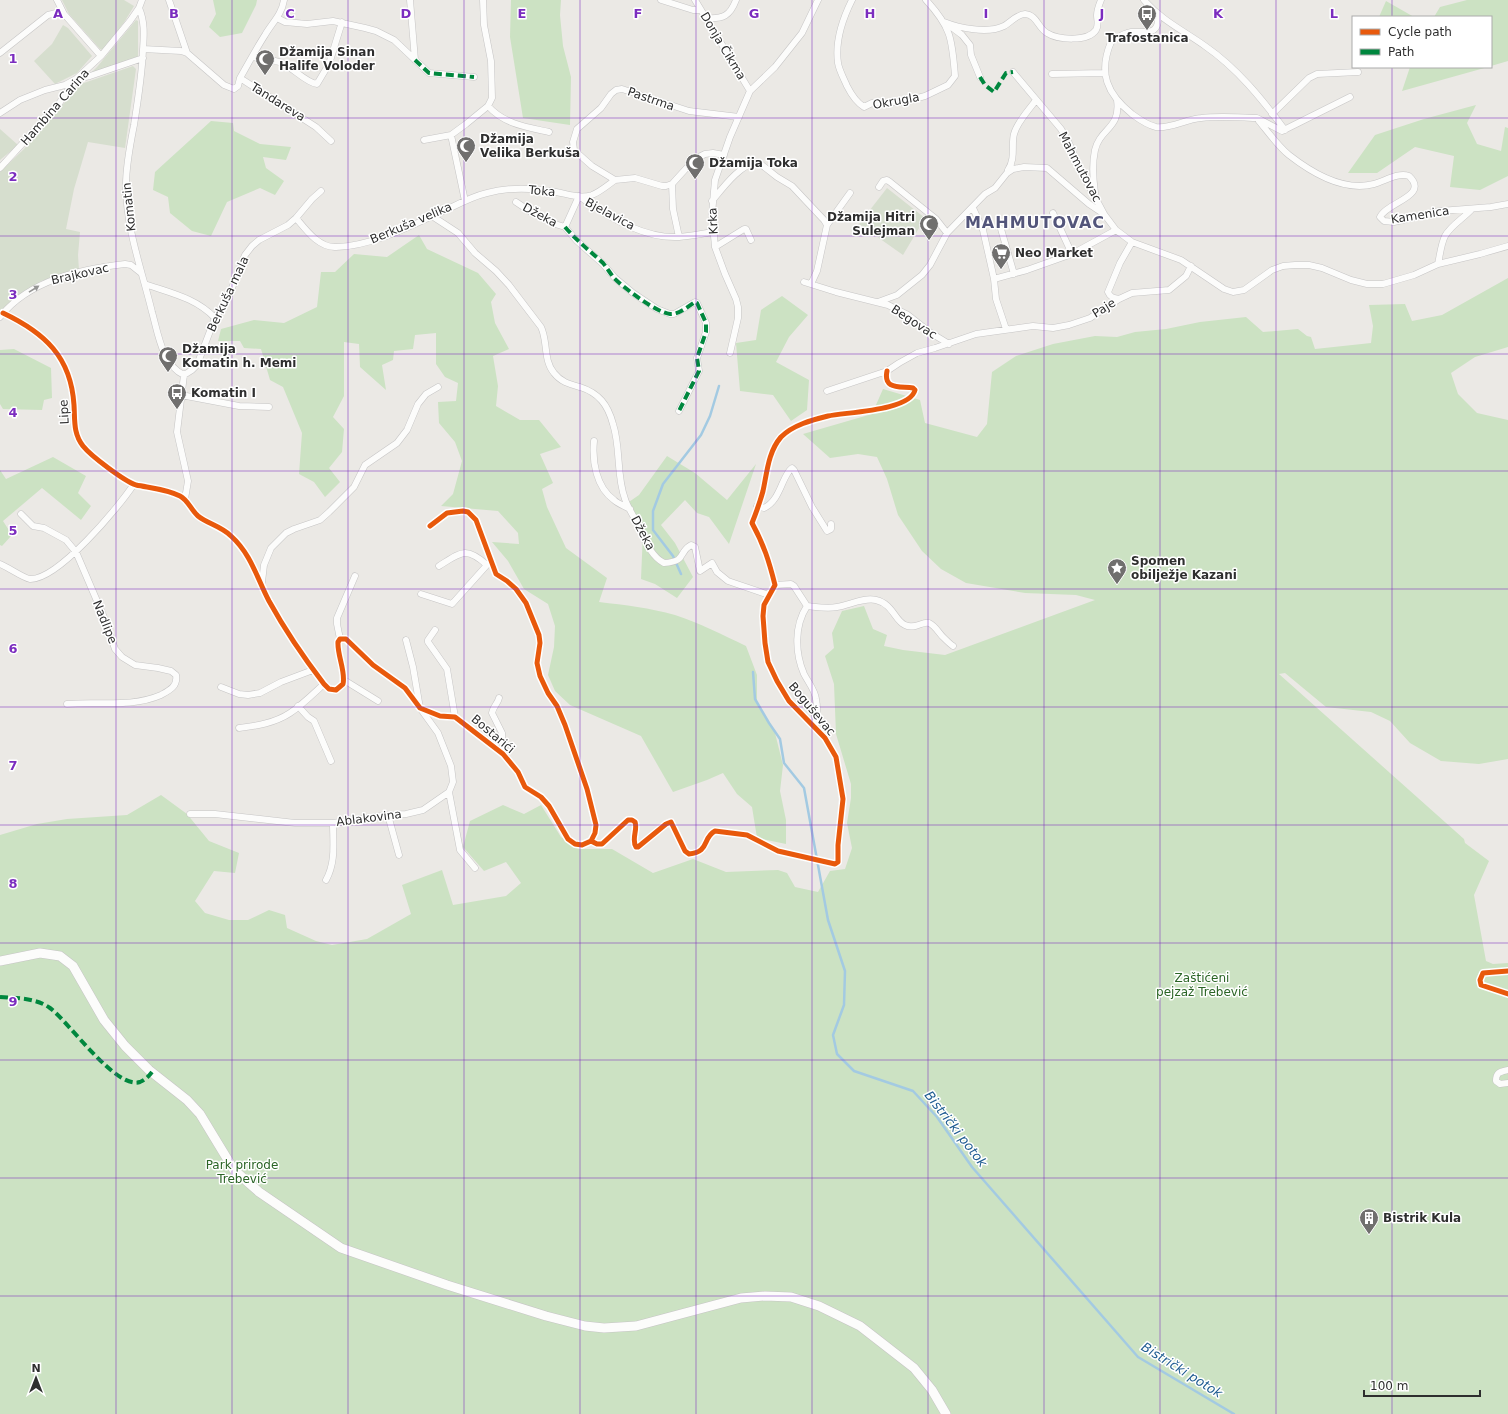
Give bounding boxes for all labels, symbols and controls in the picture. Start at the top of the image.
bus stop icon: Trafostanica [1136,3,1158,31]
text: A [53,6,63,21]
text: B [169,6,179,21]
text: C [285,6,295,21]
text: D [401,6,412,21]
text: E [518,6,526,21]
text: F [634,6,642,21]
text: G [749,6,759,21]
text: H [865,6,875,21]
text: I [984,6,988,21]
text: J [1099,6,1104,21]
text: K [1213,6,1224,21]
text: L [1330,6,1338,21]
street label: Donja Čikma [697,9,750,82]
legend [1352,16,1492,68]
text: Cycle path [1388,25,1452,39]
place label: Trafostanica [1105,31,1189,45]
place label: Džamija Sinan Halife Voloder [279,45,375,73]
text: Path [1388,45,1414,59]
mosque icon: Džamija Sinan Halife Voloder [254,48,276,76]
text: 1 [8,51,18,66]
street label: Hambina Carina [18,66,92,148]
street label: Tandareva [247,79,308,124]
street label: Pastrma [626,84,676,114]
street label: Okrugla [872,90,920,112]
street label: Mahmutovac [1056,129,1104,205]
place label: Džamija Velika Berkuša [480,132,580,160]
mosque icon: Džamija Velika Berkuša [455,135,477,163]
mosque icon: Džamija Toka [684,152,706,180]
place label: Džamija Toka [709,156,798,170]
text: 2 [8,169,18,184]
street label: Komatin [119,182,139,232]
street label: Toka [527,183,556,199]
street label: Bjelavica [583,195,637,233]
street label: Berkuša velika [368,199,454,247]
street label: Džeka [520,200,560,230]
street label: Kamenica [1390,203,1450,227]
street label: Krka [705,207,721,235]
place label: Džamija Hitri Sulejman [827,210,915,238]
mosque icon: Džamija Hitri Sulejman [918,213,940,241]
district label: MAHMUTOVAC [965,213,1105,232]
supermarket icon: Neo Market [990,242,1012,270]
place label: Neo Market [1015,246,1093,260]
street label: Berkuša mala [204,254,252,334]
street label: Brajkovac [50,261,110,287]
one-way arrow [29,285,39,293]
text: 3 [8,287,18,302]
street label: Paje [1090,295,1118,321]
street label: Begovac [889,302,939,342]
place label: Džamija Komatin h. Memi [182,342,296,370]
mosque icon: Džamija Komatin h. Memi [157,345,179,373]
bus stop icon: Komatin I [166,382,188,410]
place label: Komatin I [191,386,256,400]
street label: Lipe [56,399,72,425]
text: 4 [8,405,18,420]
street label: Džeka [628,513,658,553]
text: 5 [8,523,18,538]
place label: Spomen obilježje Kazani [1131,554,1237,582]
place icon: Spomen obilježje Kazani [1106,557,1128,585]
street label: Nadlipe [90,598,120,646]
text: 6 [8,641,18,656]
street label: Boguševac [786,679,838,739]
street label: Bostarići [469,712,517,756]
text: 7 [8,758,18,773]
street label: Ablakovina [336,807,402,829]
text: 8 [8,876,18,891]
park label: Zaštićeni pejzaž Trebević [1156,971,1248,999]
text: 9 [8,994,18,1009]
water label: Bistrički potok [922,1088,991,1170]
park label: Park prirode Trebević [206,1158,278,1186]
building icon: Bistrik Kula [1358,1207,1380,1235]
place label: Bistrik Kula [1383,1211,1461,1225]
water label: Bistrički potok [1139,1339,1226,1401]
north arrow [16,1358,56,1398]
text: N [31,1362,41,1375]
scale bar [1364,1372,1480,1398]
text: 100 m [1370,1379,1408,1393]

